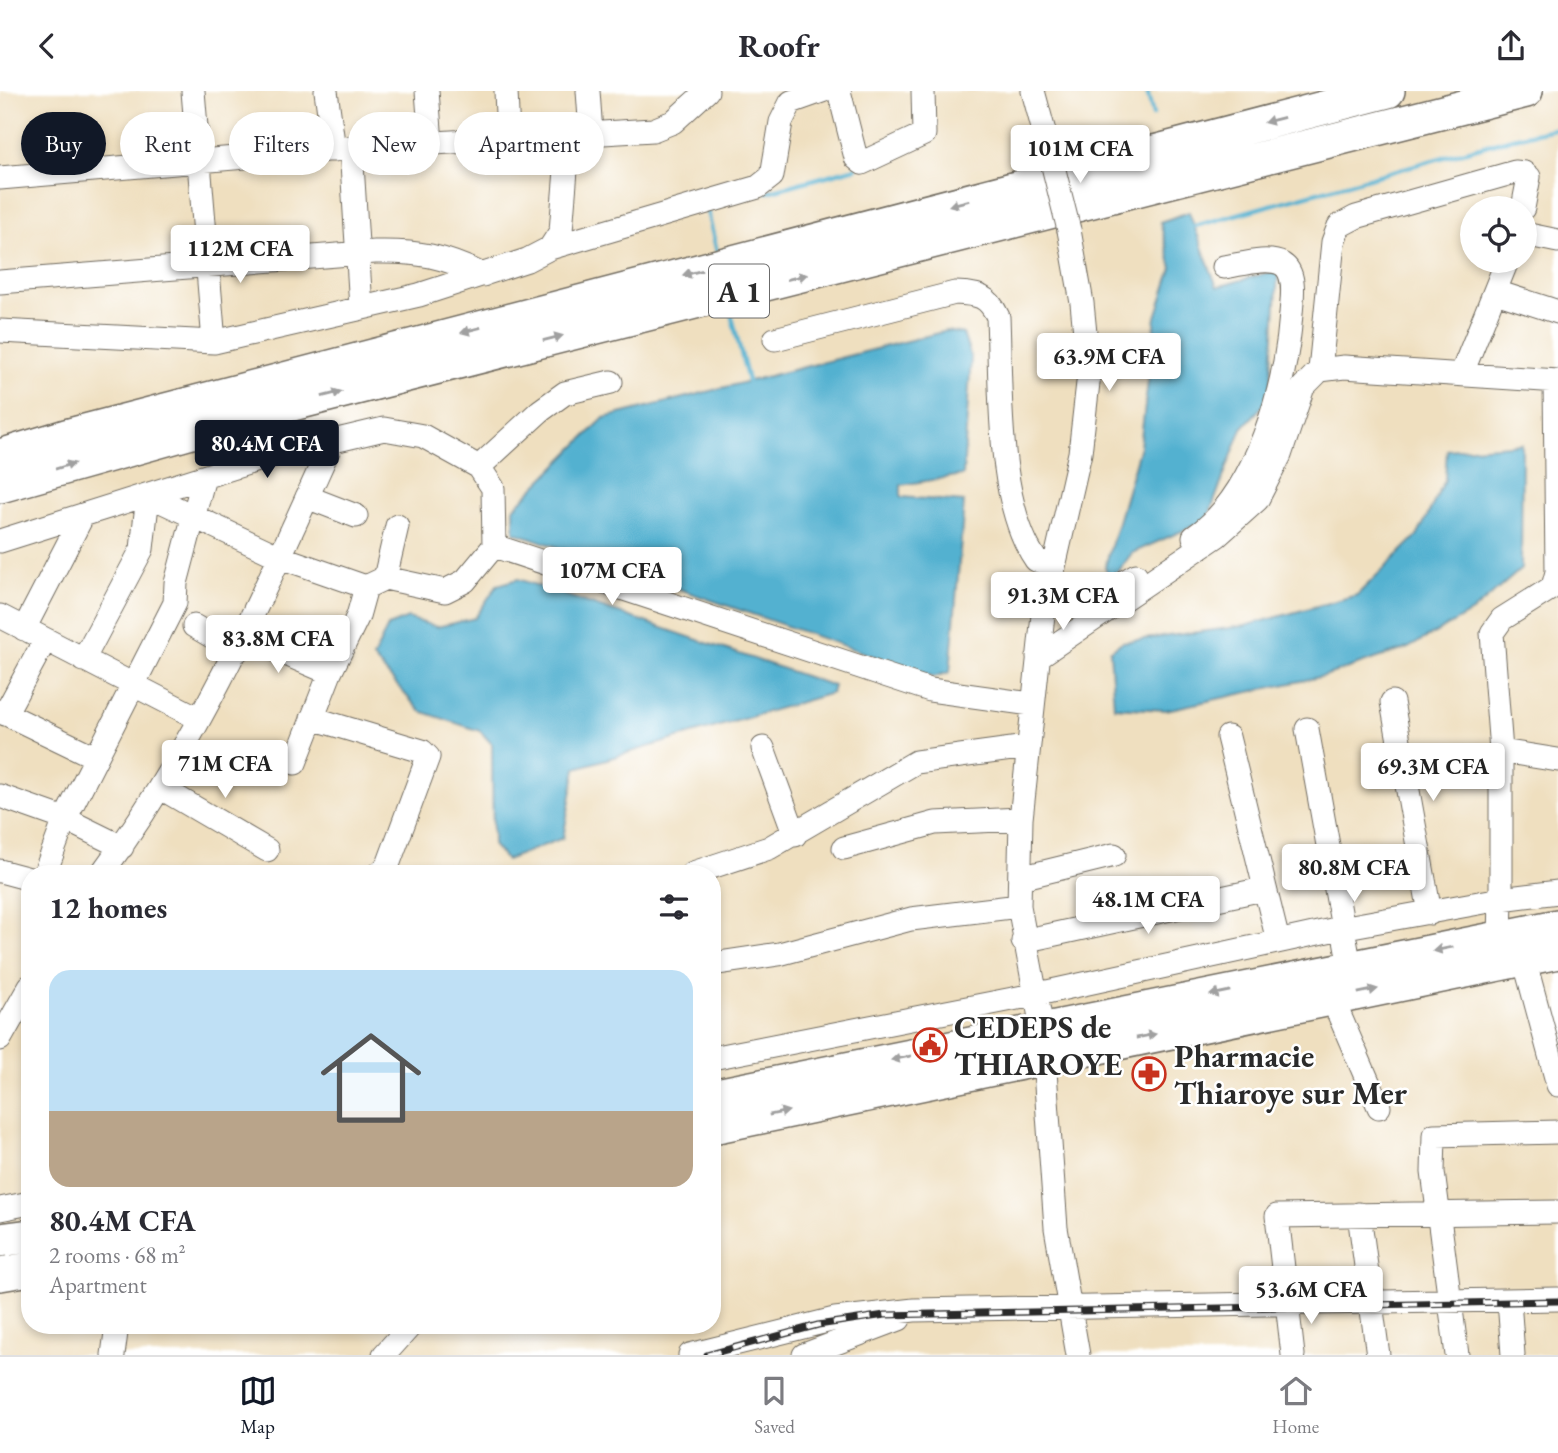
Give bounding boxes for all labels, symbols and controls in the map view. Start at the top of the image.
text: Roofr [738,25,820,67]
icon: back [28,27,66,65]
icon: share [1492,27,1530,65]
chip: Buy [21,112,106,175]
chip: Rent [120,112,215,175]
chip: Filters [229,112,334,175]
chip: New [348,112,440,175]
chip: Apartment [454,112,604,175]
one-way arrow [1263,116,1284,126]
pin: 101M CFA [1008,125,1152,185]
text: 101M CFA [1027,133,1133,163]
map controls [1460,196,1537,273]
button: locate [1460,196,1537,273]
one-way arrow [948,198,970,209]
pin: 112M CFA [168,225,312,285]
text: 112M CFA [187,233,293,263]
road number: A 1 [709,265,769,318]
one-way arrow [681,268,702,278]
one-way arrow [786,271,808,282]
one-way arrow [460,325,482,336]
one-way arrow [542,332,564,343]
pin: 63.9M CFA [1029,334,1189,393]
text: 63.9M CFA [1053,341,1165,371]
one-way arrow [321,388,343,399]
pin: 80.4M CFA [187,421,347,480]
text: 80.4M CFA [211,428,323,458]
one-way arrow [55,461,76,471]
pin: 107M CFA [540,547,684,607]
text: 107M CFA [559,555,665,585]
pin: 91.3M CFA [983,573,1143,632]
text: 91.3M CFA [1007,580,1119,610]
pin: 83.8M CFA [198,615,358,675]
text: 83.8M CFA [222,623,334,653]
pin: 71M CFA [160,741,290,800]
pin: 69.3M CFA [1353,743,1513,803]
text: 71M CFA [178,748,272,778]
text: 69.3M CFA [1377,751,1489,781]
pin: 80.8M CFA [1274,845,1434,904]
text: 80.8M CFA [1298,852,1410,882]
pin: 48.1M CFA [1068,877,1228,936]
text: 48.1M CFA [1092,884,1204,914]
text: 12 homes [49,888,167,927]
icon: filters [655,888,693,926]
one-way arrow [1432,944,1454,955]
one-way arrow [1357,985,1379,996]
one-way arrow [1209,988,1231,999]
place label: CEDEPS de THIAROYE [954,1006,1122,1085]
icon: home [308,1015,434,1141]
public building icon: CEDEPS de THIAROYE [911,1026,949,1064]
one-way arrow [1135,1031,1157,1042]
place label: Pharmacie Thiaroye sur Mer [1174,1035,1408,1114]
one-way arrow [890,1052,912,1063]
pharmacy icon: Pharmacie Thiaroye sur Mer [1130,1055,1168,1093]
one-way arrow [768,1108,790,1119]
text: 80.4M CFA [49,1201,196,1240]
text: 2 rooms · 68 m² [49,1240,186,1270]
pin: 53.6M CFA [1231,1267,1391,1326]
text: Apartment [49,1270,147,1300]
text: 53.6M CFA [1255,1274,1367,1304]
tab: Map [239,1372,277,1439]
tab: Saved [754,1372,795,1439]
tab: Home [1272,1372,1319,1439]

